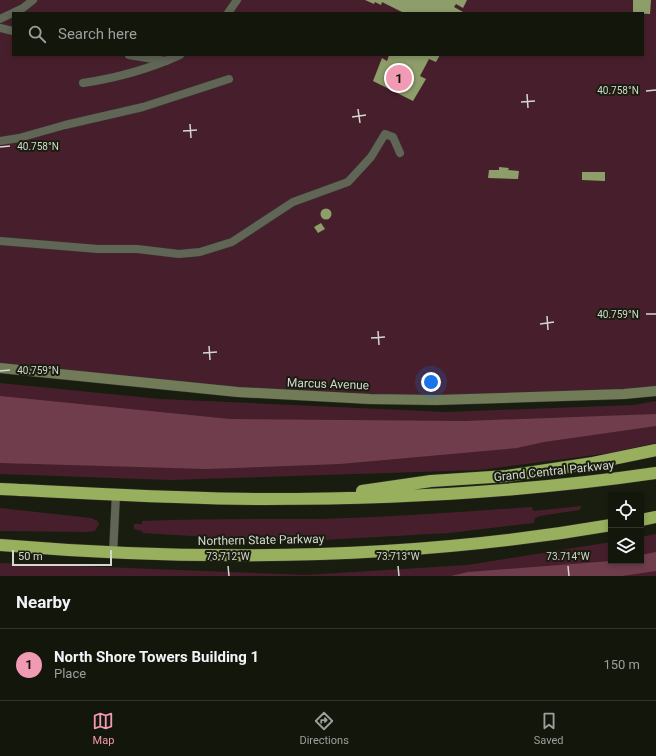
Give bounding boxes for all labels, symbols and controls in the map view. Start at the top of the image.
search box [12,12,644,56]
icon: search [26,23,48,45]
text: Search here [58,25,137,43]
pin: 1 [386,63,412,93]
text: 40.758°N [597,85,639,96]
text: 40.758°N [17,141,59,152]
text: 40.759°N [597,309,639,320]
text: 40.759°N [17,365,59,376]
your location [421,372,441,392]
street label: Marcus Avenue [287,376,369,392]
street label: Grand Central Parkway [493,458,615,484]
map controls [608,492,644,564]
button: locate [608,492,644,528]
button: layers [608,528,644,564]
street label: Northern State Parkway [198,532,325,548]
scale bar [12,548,112,567]
text: 50 m [18,550,43,563]
text: 73.712°W [206,551,250,562]
text: 73.713°W [376,551,420,562]
text: 73.714°W [546,551,590,562]
text: Nearby [16,592,71,612]
text: North Shore Towers Building 1 [54,648,259,666]
text: 1 [25,657,33,672]
text: 150 m [603,657,640,672]
text: Place [54,666,86,681]
tab: Map [92,710,114,747]
tab: Directions [299,710,349,747]
tab: Saved [534,710,564,747]

